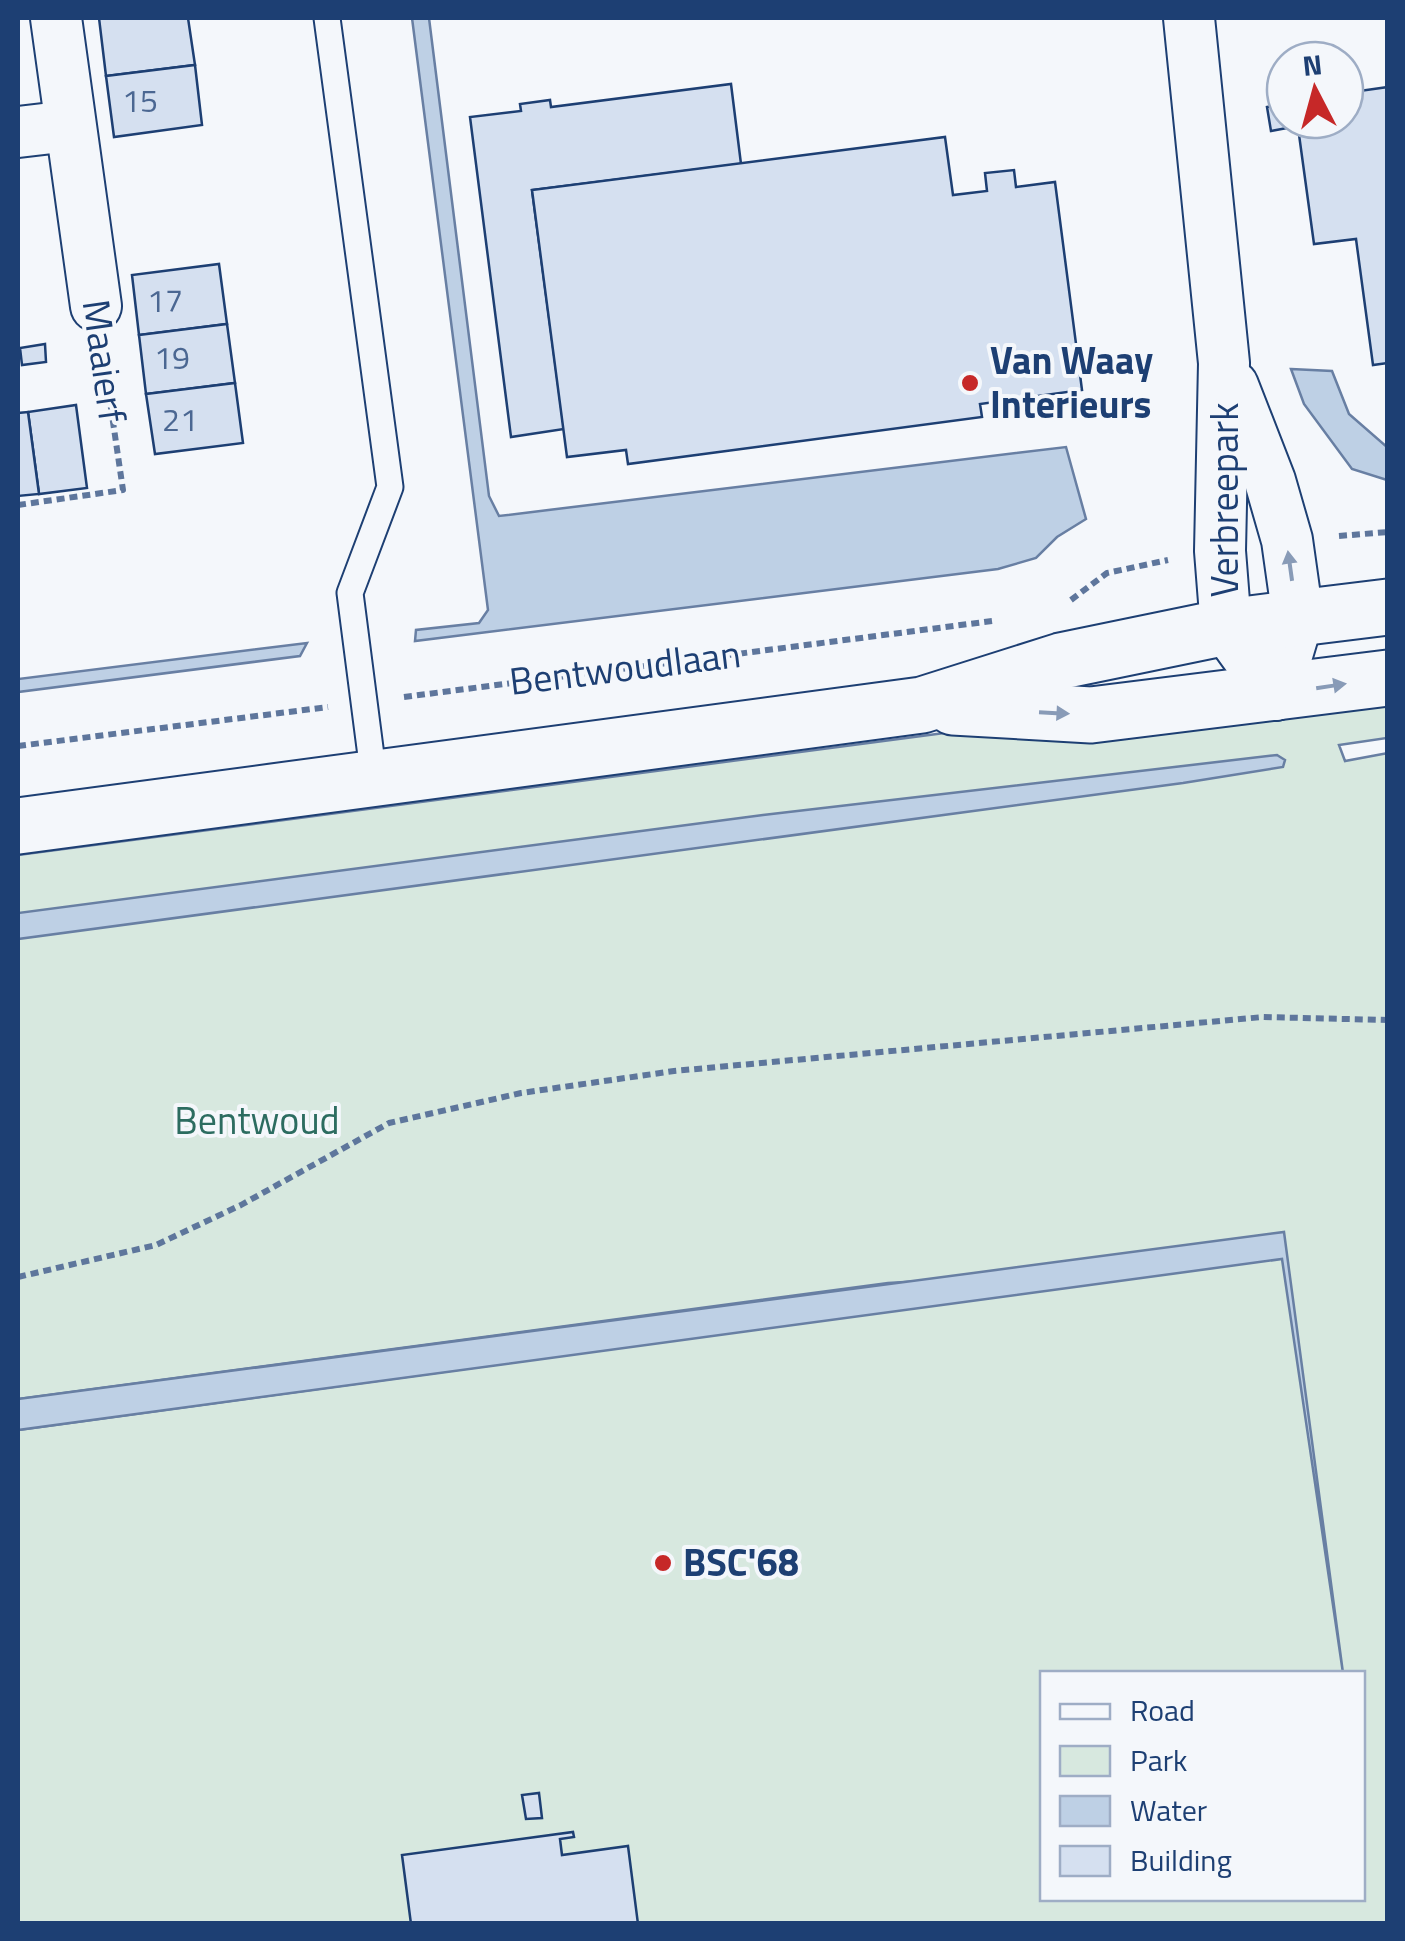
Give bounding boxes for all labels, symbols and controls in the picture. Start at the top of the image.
north arrow [1265,40,1365,140]
text: N [1300,42,1324,87]
house number: 15 [122,76,158,124]
house number: 17 [147,276,183,324]
street label: Maaierf [68,296,142,426]
place label: Van Waay Interieurs [990,331,1153,433]
house number: 19 [154,333,190,381]
marker: Van Waay Interieurs [959,372,981,394]
house number: 21 [162,395,198,443]
street label: Verbreepark [1195,403,1253,597]
one-way arrow [1282,550,1298,581]
street label: Bentwoudlaan [506,624,744,710]
one-way arrow [1316,678,1348,693]
one-way arrow [1039,705,1071,721]
park label: Bentwoud [174,1091,340,1149]
place label: BSC'68 [683,1533,799,1591]
marker: BSC'68 [652,1552,674,1574]
legend [1040,1671,1365,1901]
text: Road [1130,1687,1195,1733]
text: Park [1130,1737,1187,1783]
text: Water [1130,1787,1207,1833]
text: Building [1130,1837,1232,1883]

